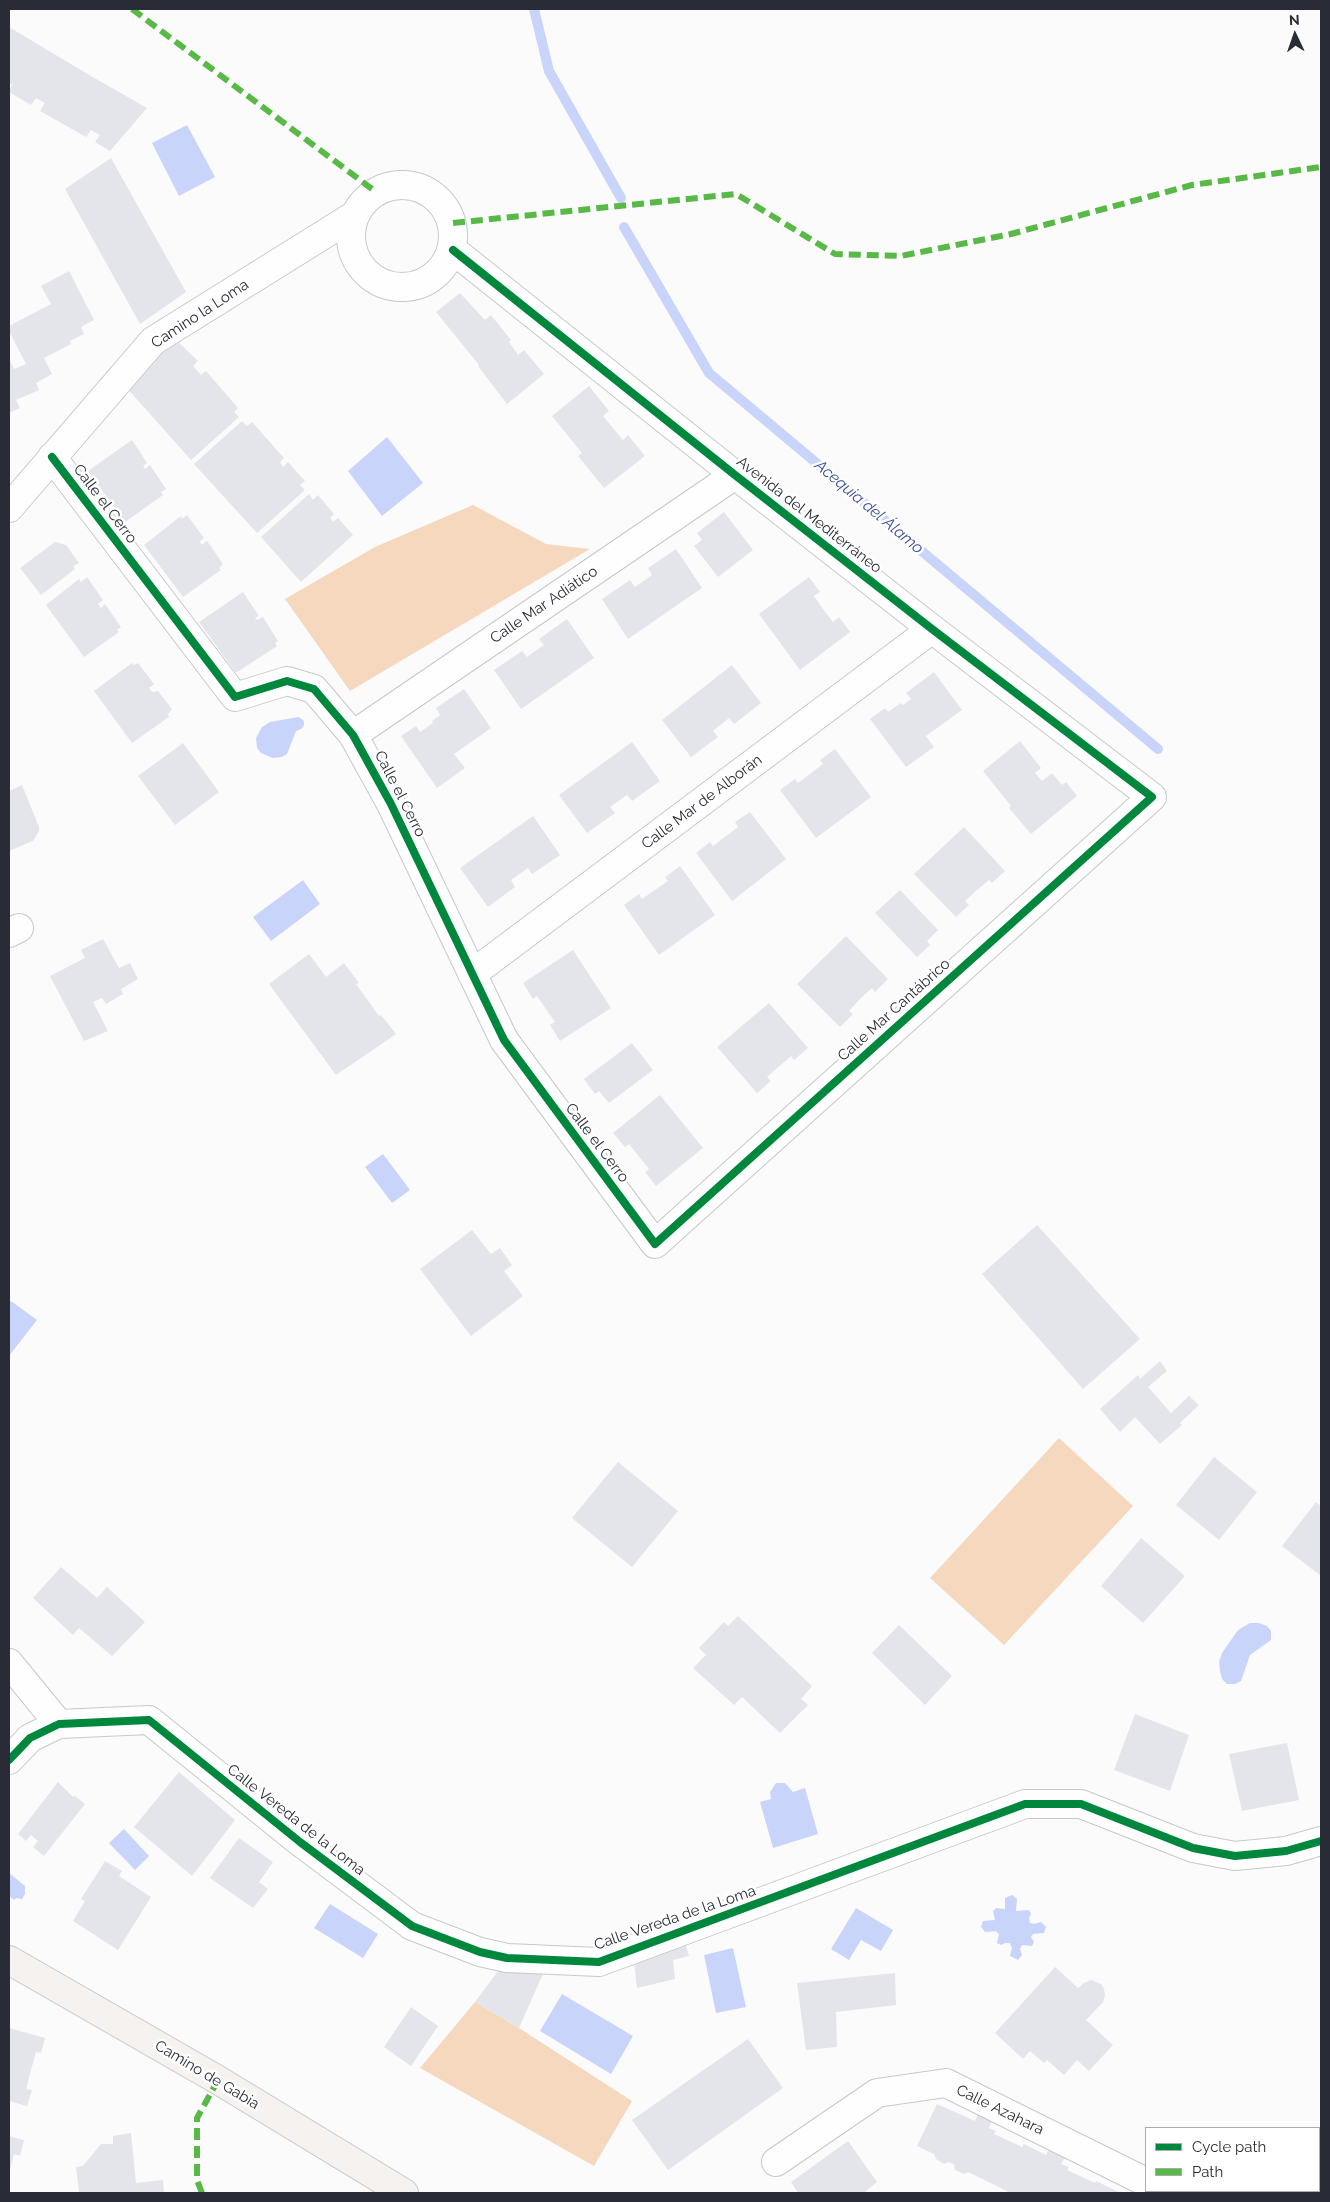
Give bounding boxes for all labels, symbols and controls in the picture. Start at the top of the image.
north arrow [1270,10,1320,60]
text: N [1288,12,1300,28]
street label: Camino la Loma [148,276,252,352]
street label: Avenida del Mediterráneo [733,453,885,577]
water label: Acequia del Álamo [811,456,927,558]
street label: Calle el Cerro [69,461,141,547]
street label: Calle Mar Adiático [487,562,601,648]
street label: Calle el Cerro [371,748,429,840]
street label: Calle Mar de Alborán [638,751,766,853]
street label: Calle Mar Cantábrico [834,955,954,1065]
street label: Calle el Cerro [561,1100,633,1186]
street label: Calle Vereda de la Loma [224,1761,368,1879]
street label: Calle Vereda de la Loma [592,1882,758,1954]
street label: Camino de Gabia [152,2037,262,2113]
street label: Calle Azahara [953,2081,1047,2139]
legend [1145,2127,1320,2192]
text: Cycle path [1192,2138,1266,2156]
text: Path [1192,2163,1223,2181]

